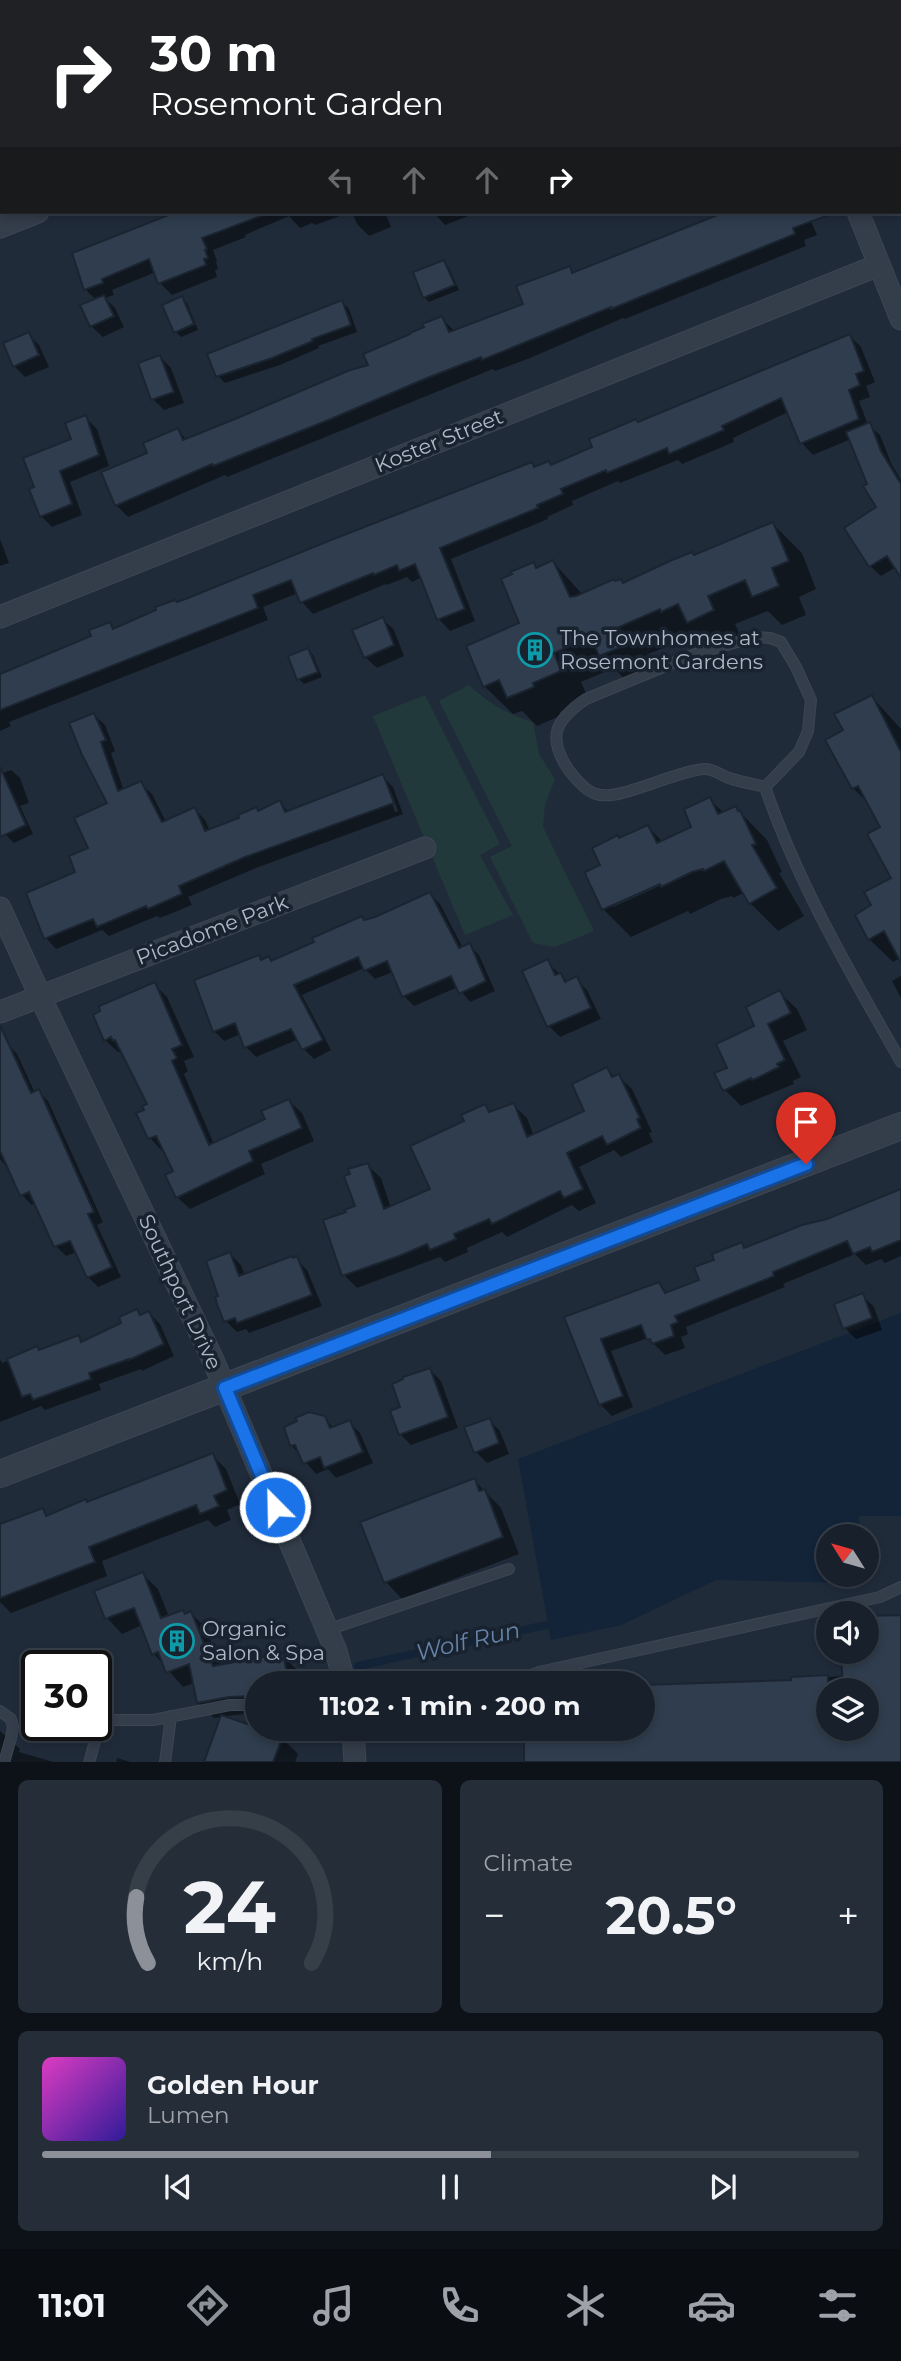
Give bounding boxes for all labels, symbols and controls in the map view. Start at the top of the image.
text: 30 m [150,24,278,83]
icon: right [35,28,126,119]
text: Rosemont Garden [150,84,444,123]
icon: left [322,161,360,199]
icon: ahead [395,161,433,199]
icon: ahead [468,161,506,199]
icon: right [541,161,579,199]
street label: Koster Street [371,403,507,478]
place label: The Townhomes at Rosemont Gardens [560,625,763,674]
building icon: The Townhomes at Rosemont Gardens [516,631,554,669]
street label: Picadome Park [132,889,292,970]
pin [776,1092,836,1164]
icon: arrive [787,1103,825,1141]
street label: Southport Drive [134,1210,227,1373]
position arrow [238,1470,312,1544]
north arrow [816,1524,878,1587]
map controls [816,1524,879,1741]
button: sound [816,1601,879,1664]
water label: Wolf Run [413,1615,523,1667]
place label: Organic Salon & Spa [202,1616,325,1665]
building icon: Organic Salon & Spa [158,1622,196,1660]
speed limit sign: 30 [21,1650,112,1741]
button: layers [816,1678,879,1741]
text: 11:02 · 1 min · 200 m [319,1690,581,1722]
text: Climate [484,1849,573,1877]
text: 24 [184,1863,276,1951]
text: 20.5° [606,1884,737,1947]
text: − [484,1892,505,1939]
text: + [837,1892,859,1939]
text: km/h [196,1945,263,1975]
text: Golden Hour [147,2069,319,2101]
text: Lumen [147,2101,230,2129]
icon: previous [159,2168,197,2206]
icon: pause [431,2168,469,2206]
icon: next [704,2168,742,2206]
icon: directions [183,2281,232,2330]
icon: music [309,2281,358,2330]
icon: phone [435,2281,484,2330]
icon: climate [561,2281,610,2330]
icon: car [687,2281,736,2330]
icon: filters [813,2281,862,2330]
text: 11:01 [39,2286,106,2325]

